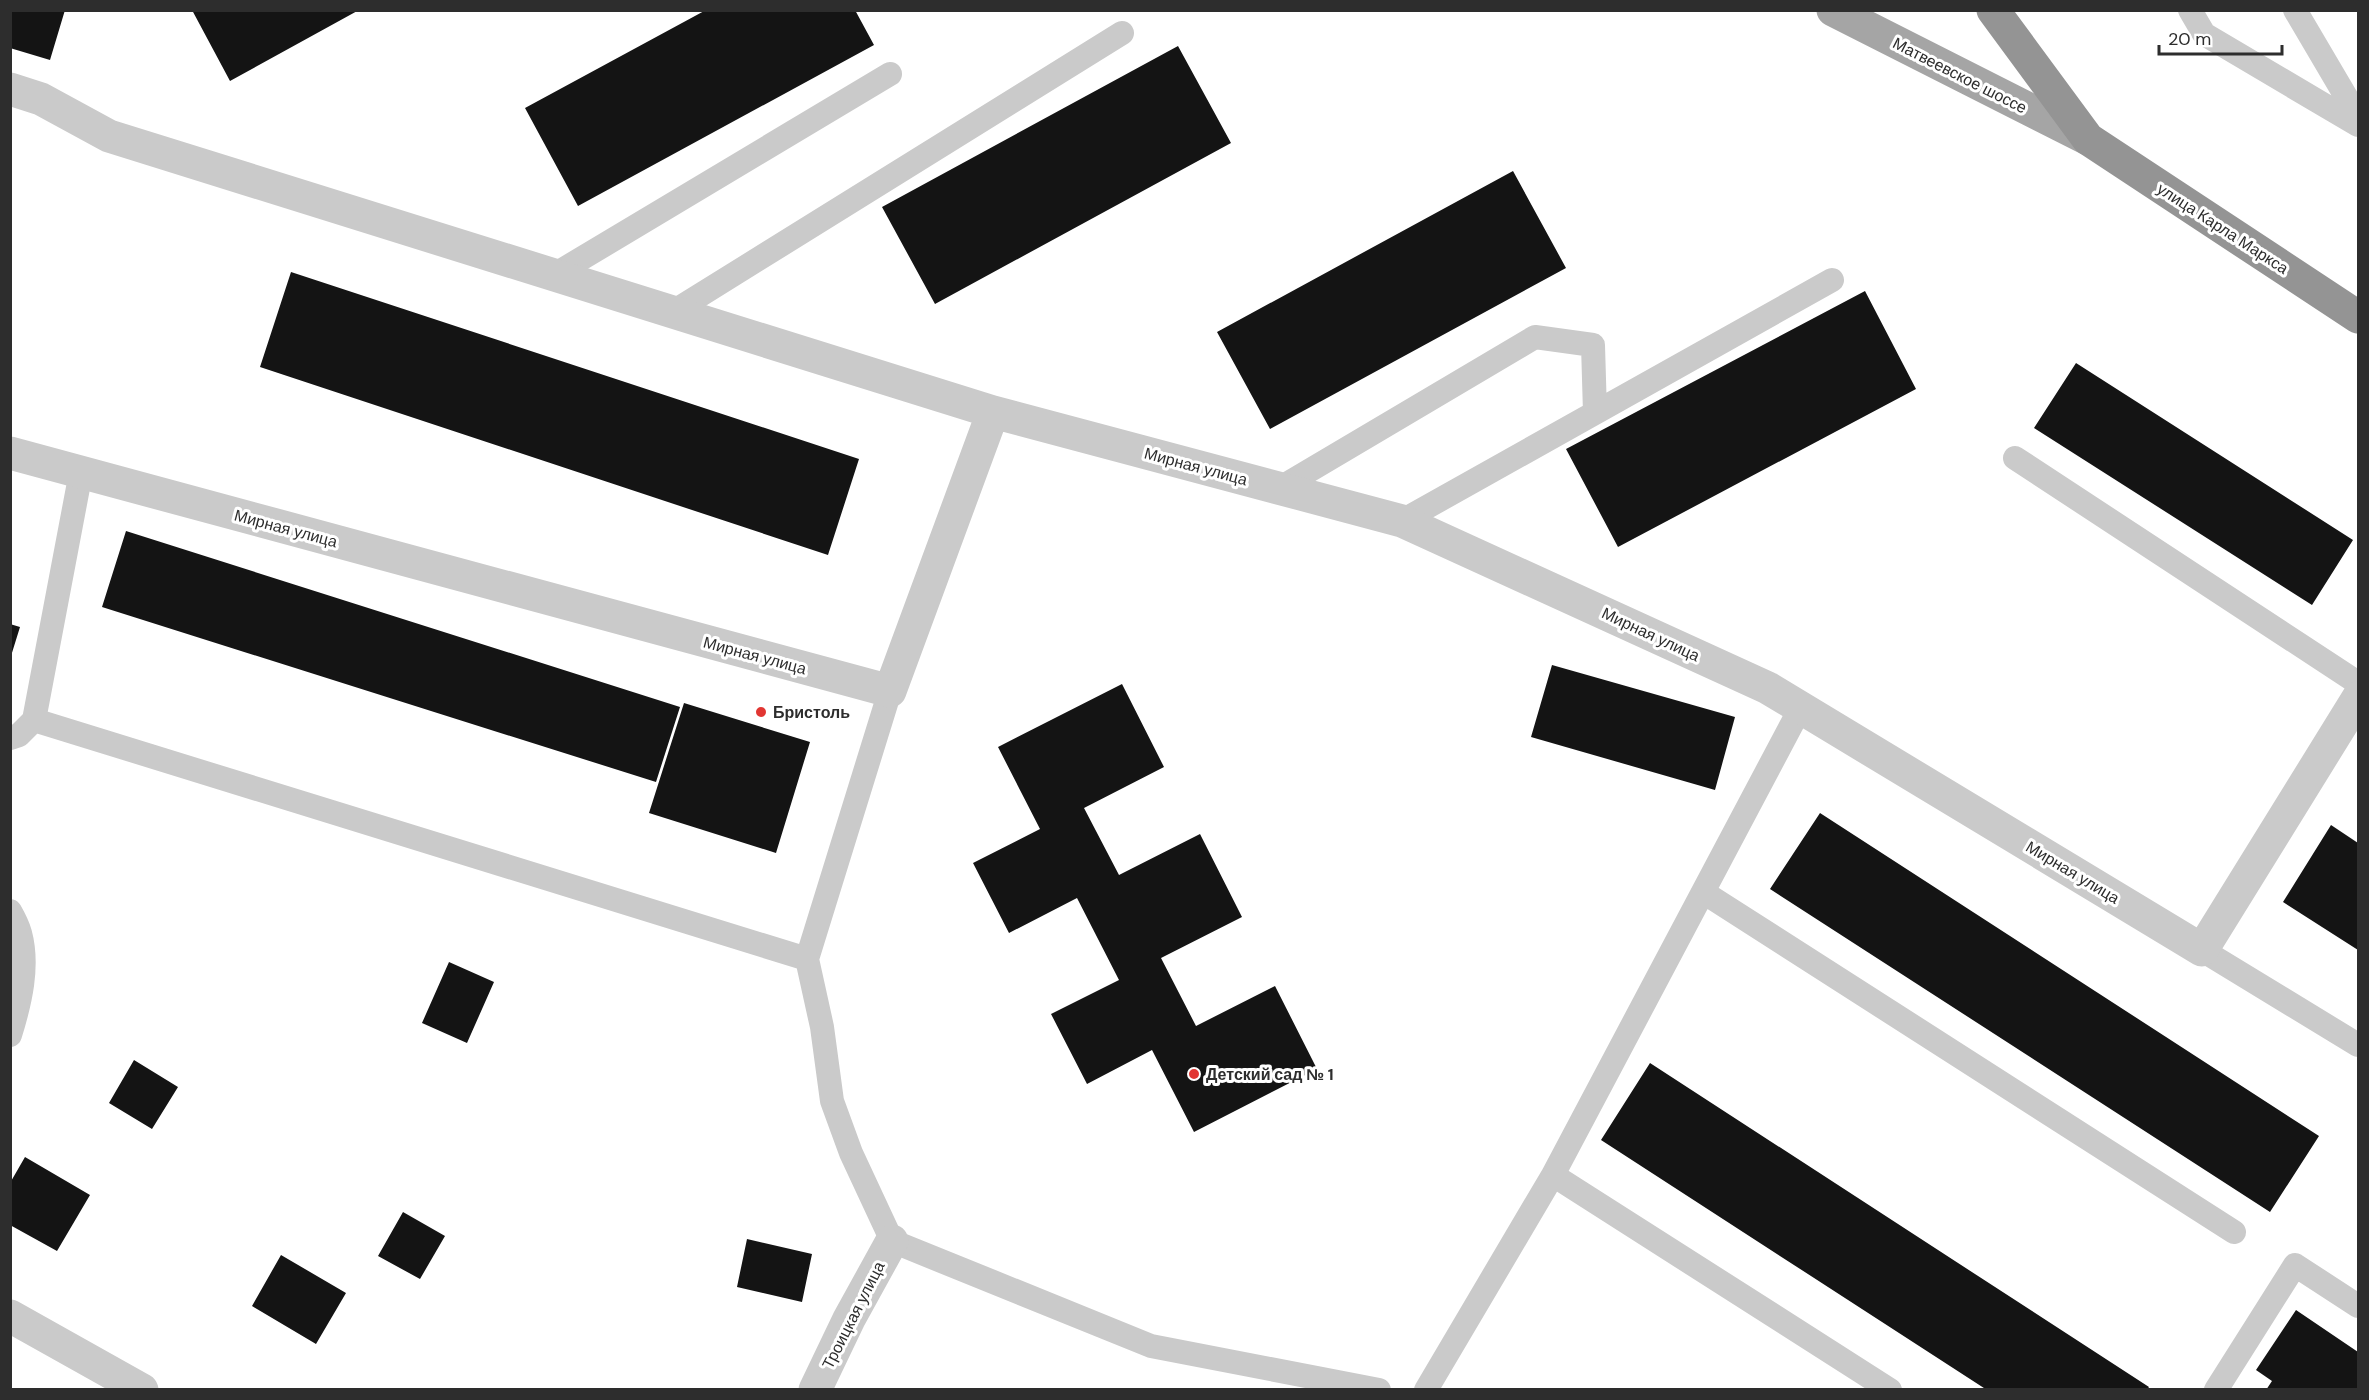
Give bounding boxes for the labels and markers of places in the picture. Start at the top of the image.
place label: Бристоль [773,702,850,723]
marker: Бристоль [754,705,768,719]
place label: Детский сад № 1 [1206,1064,1334,1085]
marker: Детский сад № 1 [1187,1067,1201,1081]

